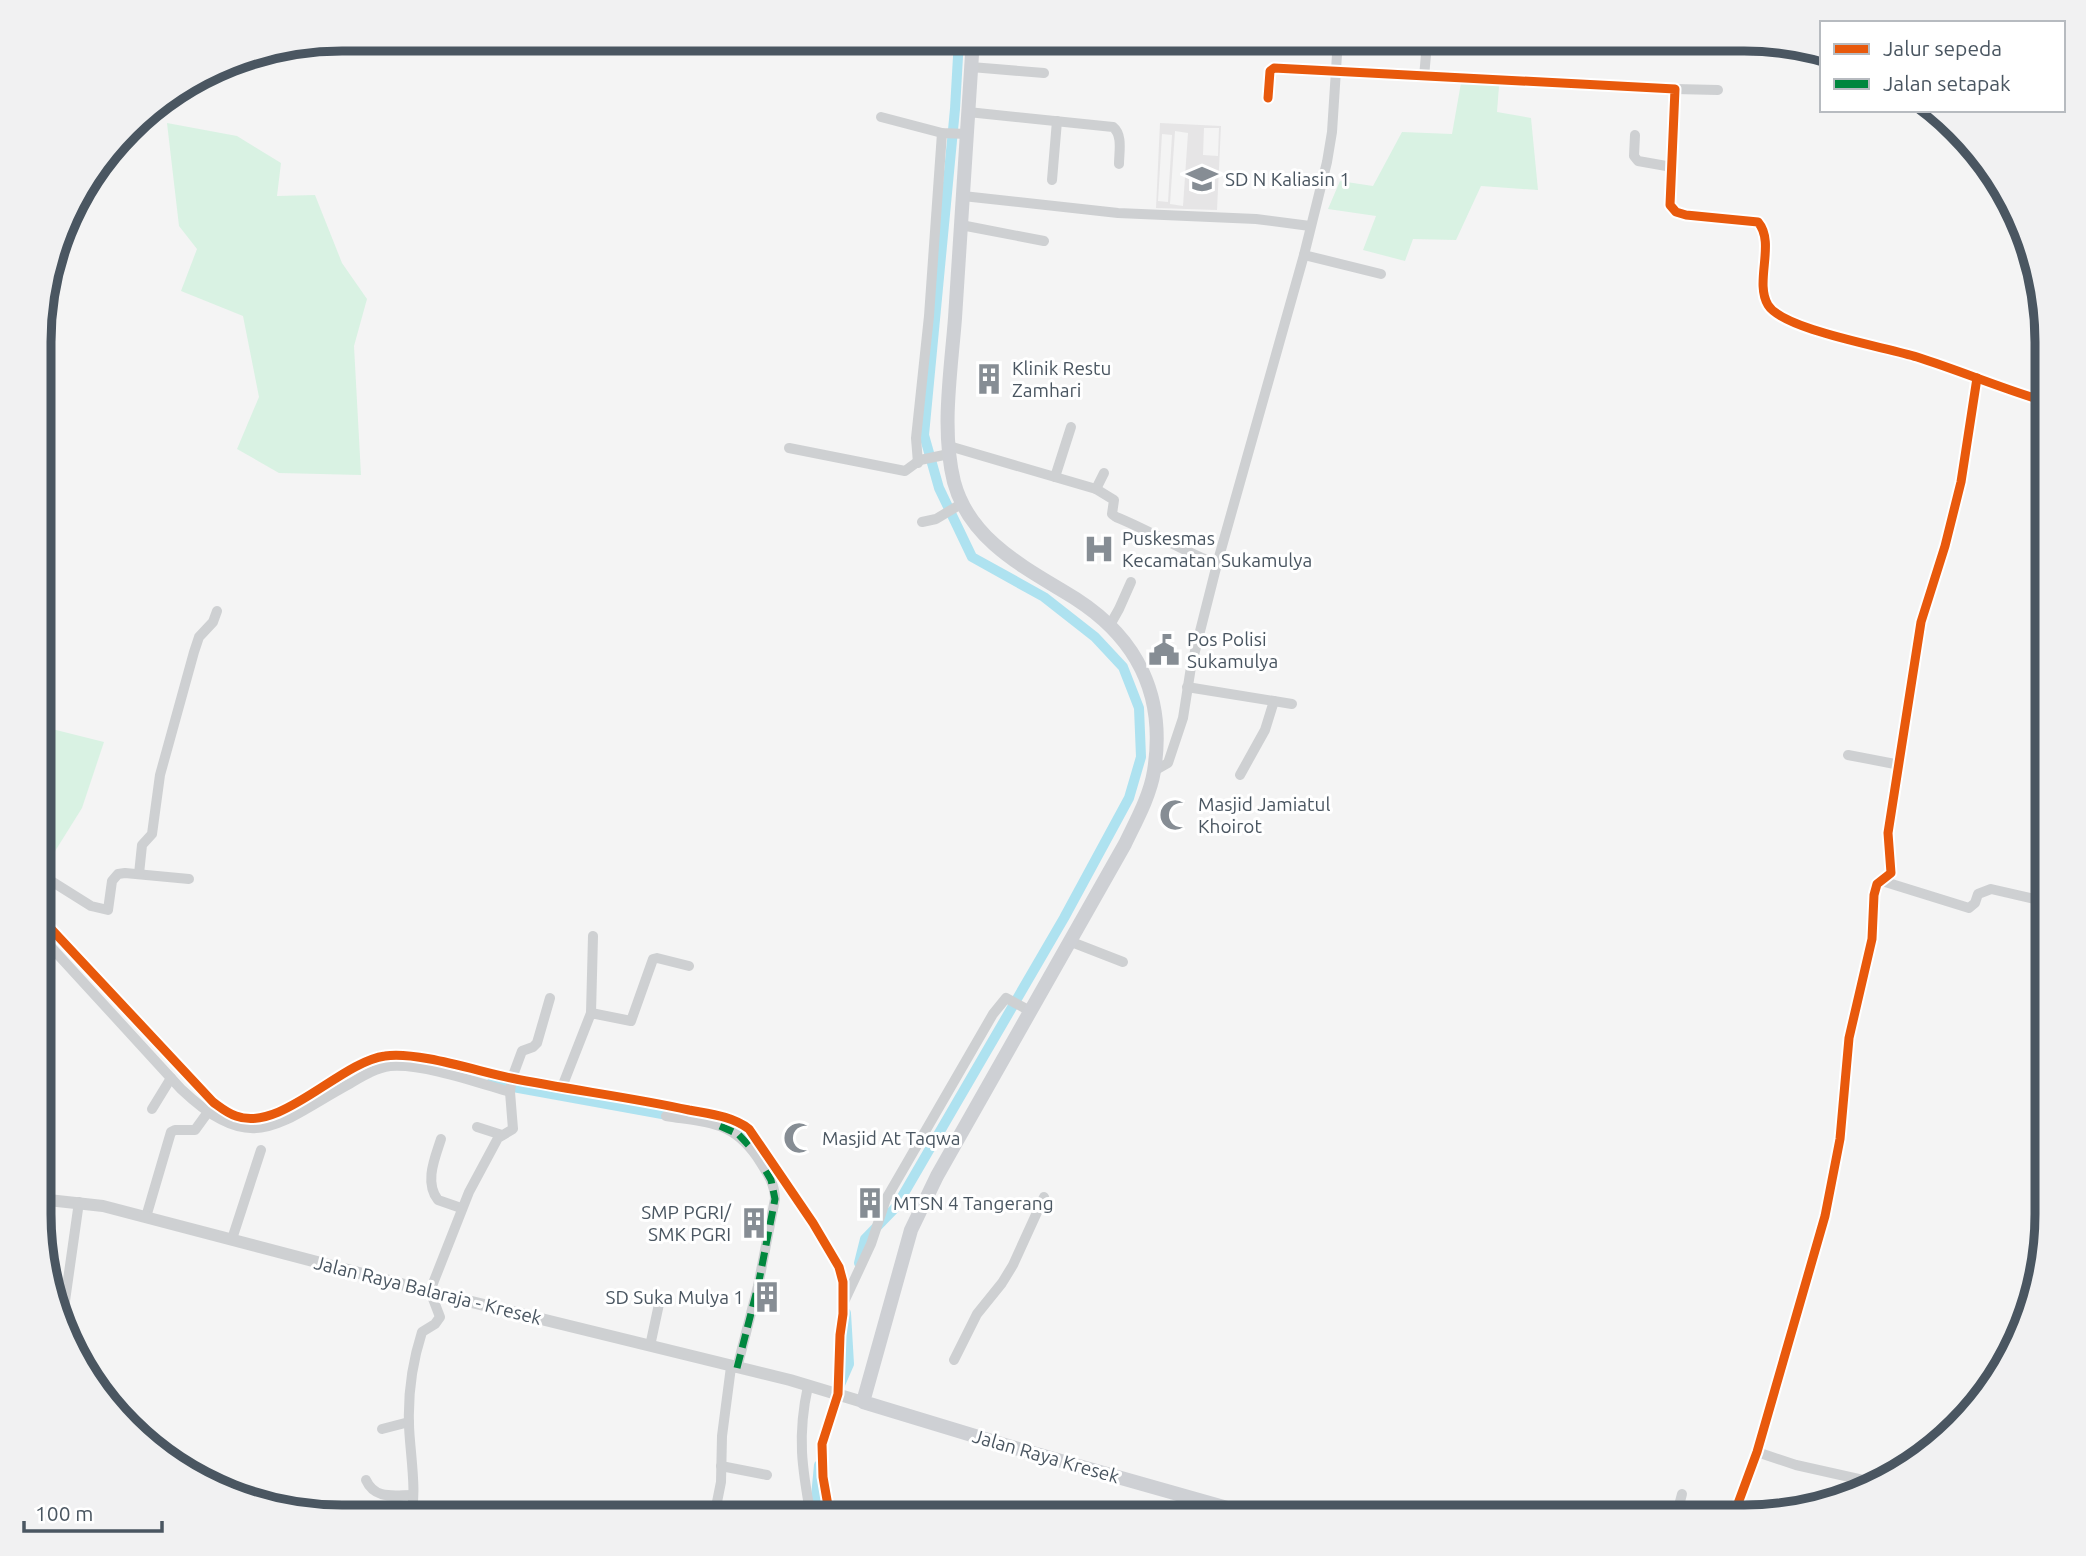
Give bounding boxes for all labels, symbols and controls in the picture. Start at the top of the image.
legend [1820,21,2065,112]
text: Jalur sepeda [1883,36,2002,60]
text: Jalan setapak [1883,71,2011,95]
school or university icon: SD N Kaliasin 1 [1185,162,1219,196]
place label: SD N Kaliasin 1 [1225,168,1350,190]
place label: Klinik Restu Zamhari [1012,357,1111,401]
building icon: Klinik Restu Zamhari [972,362,1006,396]
place label: Puskesmas Kecamatan Sukamulya [1122,527,1312,571]
hospital icon: Puskesmas Kecamatan Sukamulya [1082,532,1116,566]
place label: Pos Polisi Sukamulya [1187,628,1278,672]
public building icon: Pos Polisi Sukamulya [1147,633,1181,667]
place label: Masjid Jamiatul Khoirot [1198,793,1330,837]
mosque icon: Masjid Jamiatul Khoirot [1158,798,1192,832]
mosque icon: Masjid At Taqwa [782,1121,816,1155]
place label: Masjid At Taqwa [822,1127,961,1149]
building icon: MTSN 4 Tangerang [853,1186,887,1220]
place label: MTSN 4 Tangerang [893,1192,1054,1214]
place label: SMP PGRI/ SMK PGRI [641,1201,732,1245]
building icon: SMP PGRI/ SMK PGRI [737,1206,771,1240]
street label: Jalan Raya Balaraja - Kresek [312,1251,544,1329]
building icon: SD Suka Mulya 1 [750,1280,784,1314]
place label: SD Suka Mulya 1 [605,1286,744,1308]
street label: Jalan Raya Kresek [970,1425,1122,1488]
scale bar [24,1490,163,1534]
text: 100 m [35,1501,93,1525]

